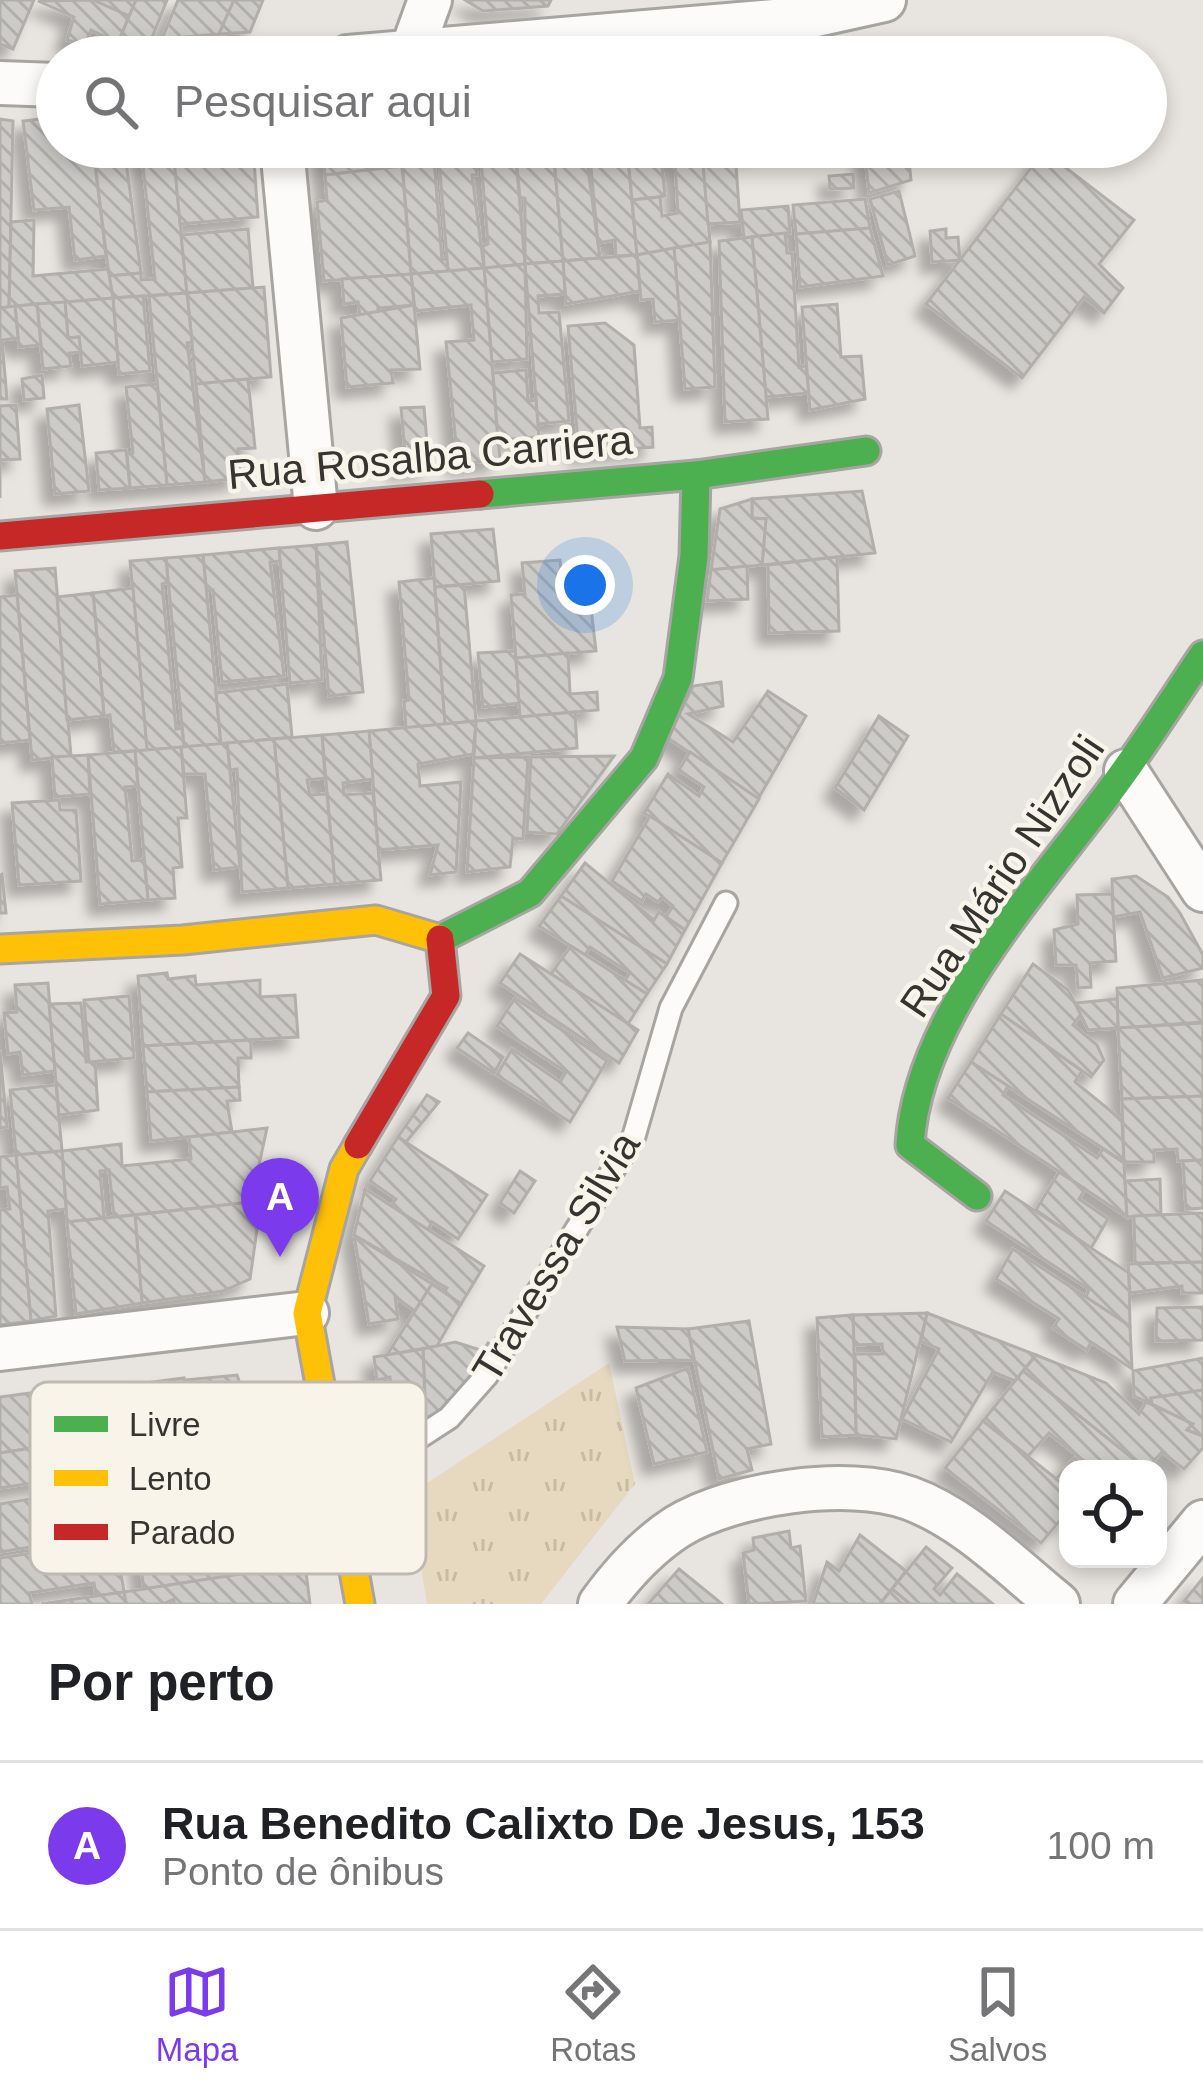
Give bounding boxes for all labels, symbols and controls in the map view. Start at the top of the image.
search box [36,36,1167,168]
icon: search [78,69,144,135]
text: Pesquisar aqui [174,76,472,127]
street label: Rua Rosalba Carriera [226,416,635,498]
your location [555,555,615,615]
street label: Rua Mário Nizzoli [891,726,1113,1026]
street label: Travessa Silvia [463,1123,649,1390]
pin: A [241,1158,319,1257]
legend [30,1382,426,1574]
text: Livre [129,1406,201,1443]
text: Lento [129,1460,212,1497]
map controls [1059,1460,1167,1568]
button: locate [1059,1460,1167,1568]
text: Parado [129,1514,235,1551]
text: Por perto [48,1654,275,1711]
text: Rua Benedito Calixto De Jesus, 153 [162,1798,925,1849]
text: A [73,1824,101,1867]
text: 100 m [1047,1824,1155,1867]
text: Ponto de ônibus [162,1850,444,1893]
tab: Mapa [156,1959,238,2069]
tab: Rotas [550,1959,636,2069]
tab: Salvos [948,1959,1047,2069]

